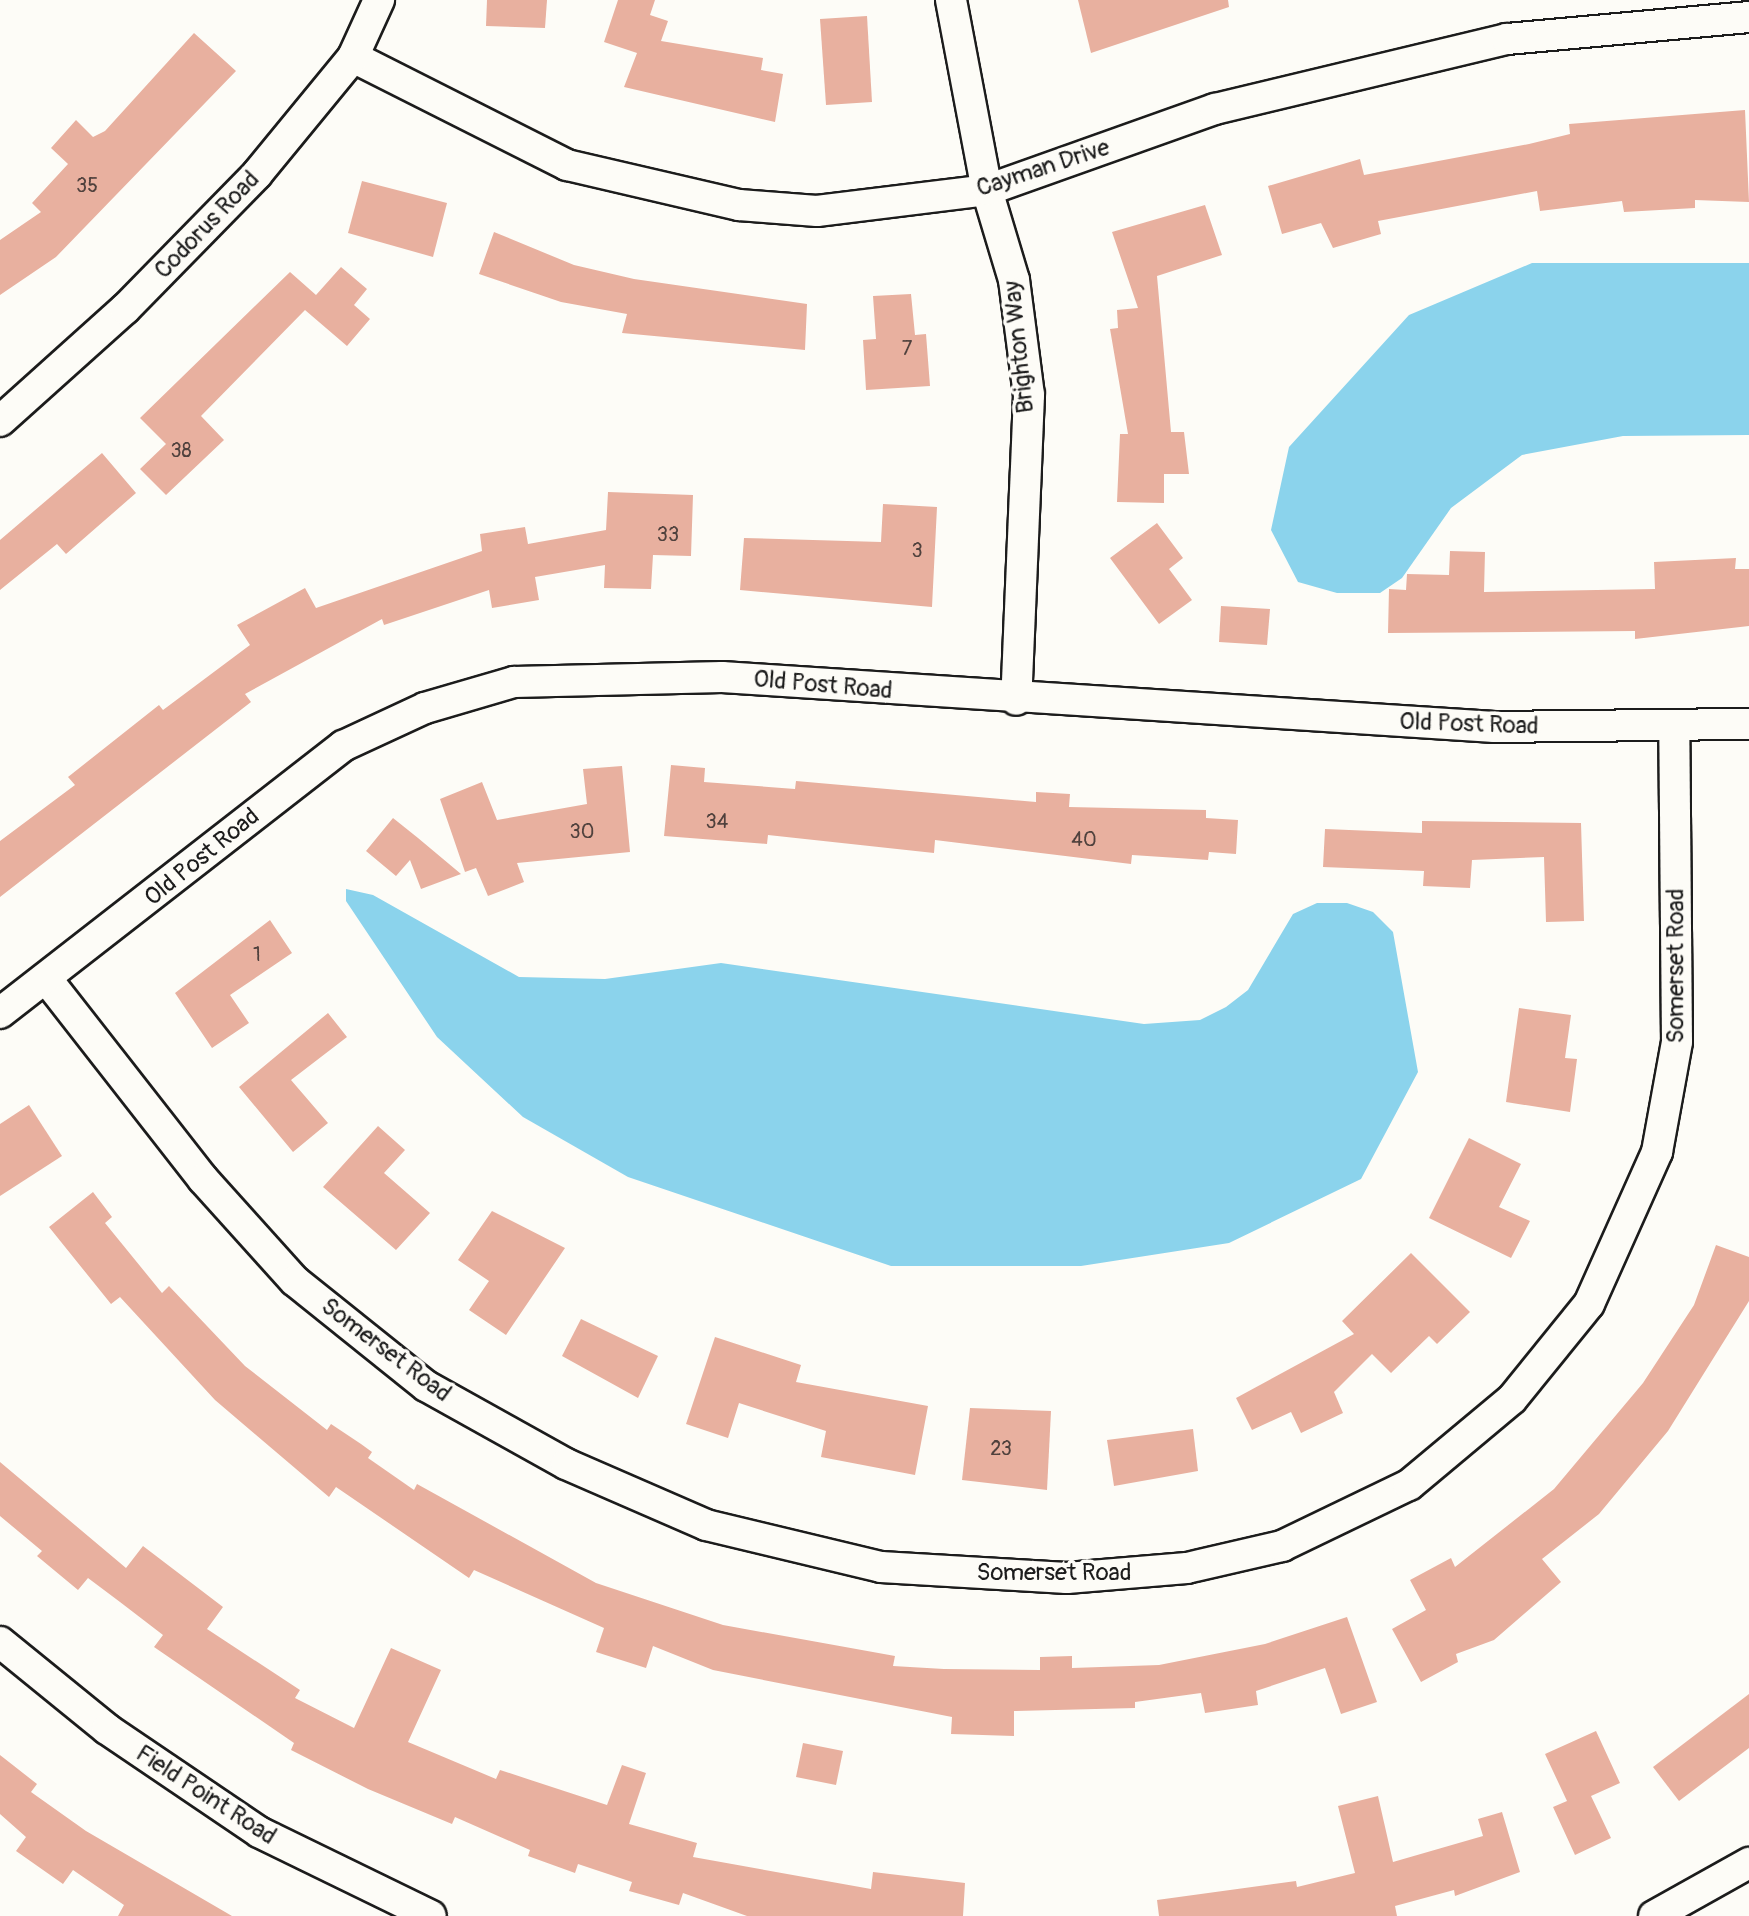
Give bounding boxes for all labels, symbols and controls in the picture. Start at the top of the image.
street label: Cayman Drive [973,133,1113,203]
street label: Codorus Road [149,165,265,285]
house number: 35 [76,173,98,197]
street label: Brighton Way [998,279,1040,415]
house number: 7 [902,336,912,360]
house number: 38 [170,438,192,462]
house number: 33 [657,522,679,546]
house number: 3 [911,538,923,562]
street label: Old Post Road [752,665,894,705]
street label: Old Post Road [1399,707,1539,741]
street label: Old Post Road [139,802,265,912]
house number: 34 [706,809,728,833]
house number: 30 [570,819,594,843]
house number: 40 [1071,827,1097,851]
street label: Somerset Road [1662,888,1690,1044]
house number: 1 [253,942,261,966]
street label: Somerset Road [315,1292,457,1408]
house number: 23 [990,1436,1012,1460]
street label: Somerset Road [976,1559,1132,1587]
street label: Field Point Road [131,1739,281,1851]

